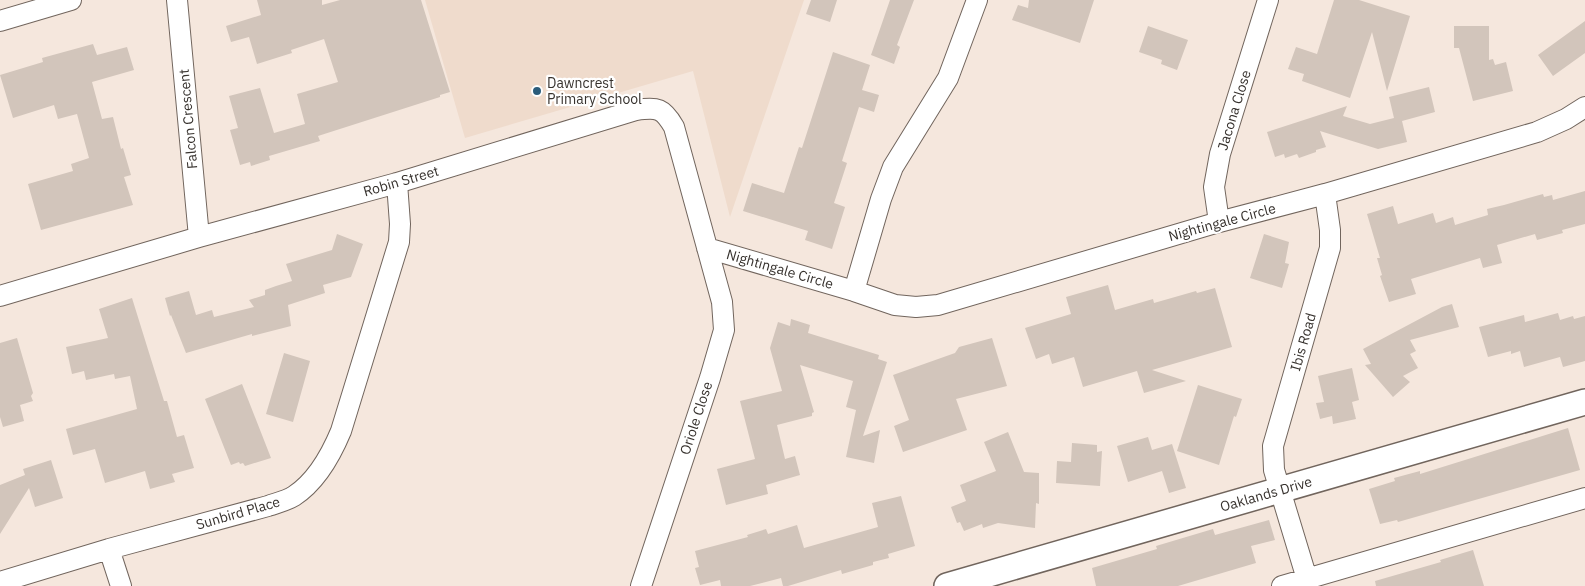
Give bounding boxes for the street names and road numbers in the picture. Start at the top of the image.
street label: Jacona Close [1213,67,1255,152]
street label: Falcon Crescent [175,68,201,170]
street label: Robin Street [361,162,441,200]
street label: Nightingale Circle [1166,199,1278,245]
street label: Nightingale Circle [724,245,836,293]
street label: Ibis Road [1286,311,1320,373]
street label: Oriole Close [676,379,716,457]
street label: Oaklands Drive [1218,472,1314,516]
street label: Sunbird Place [194,492,282,534]

